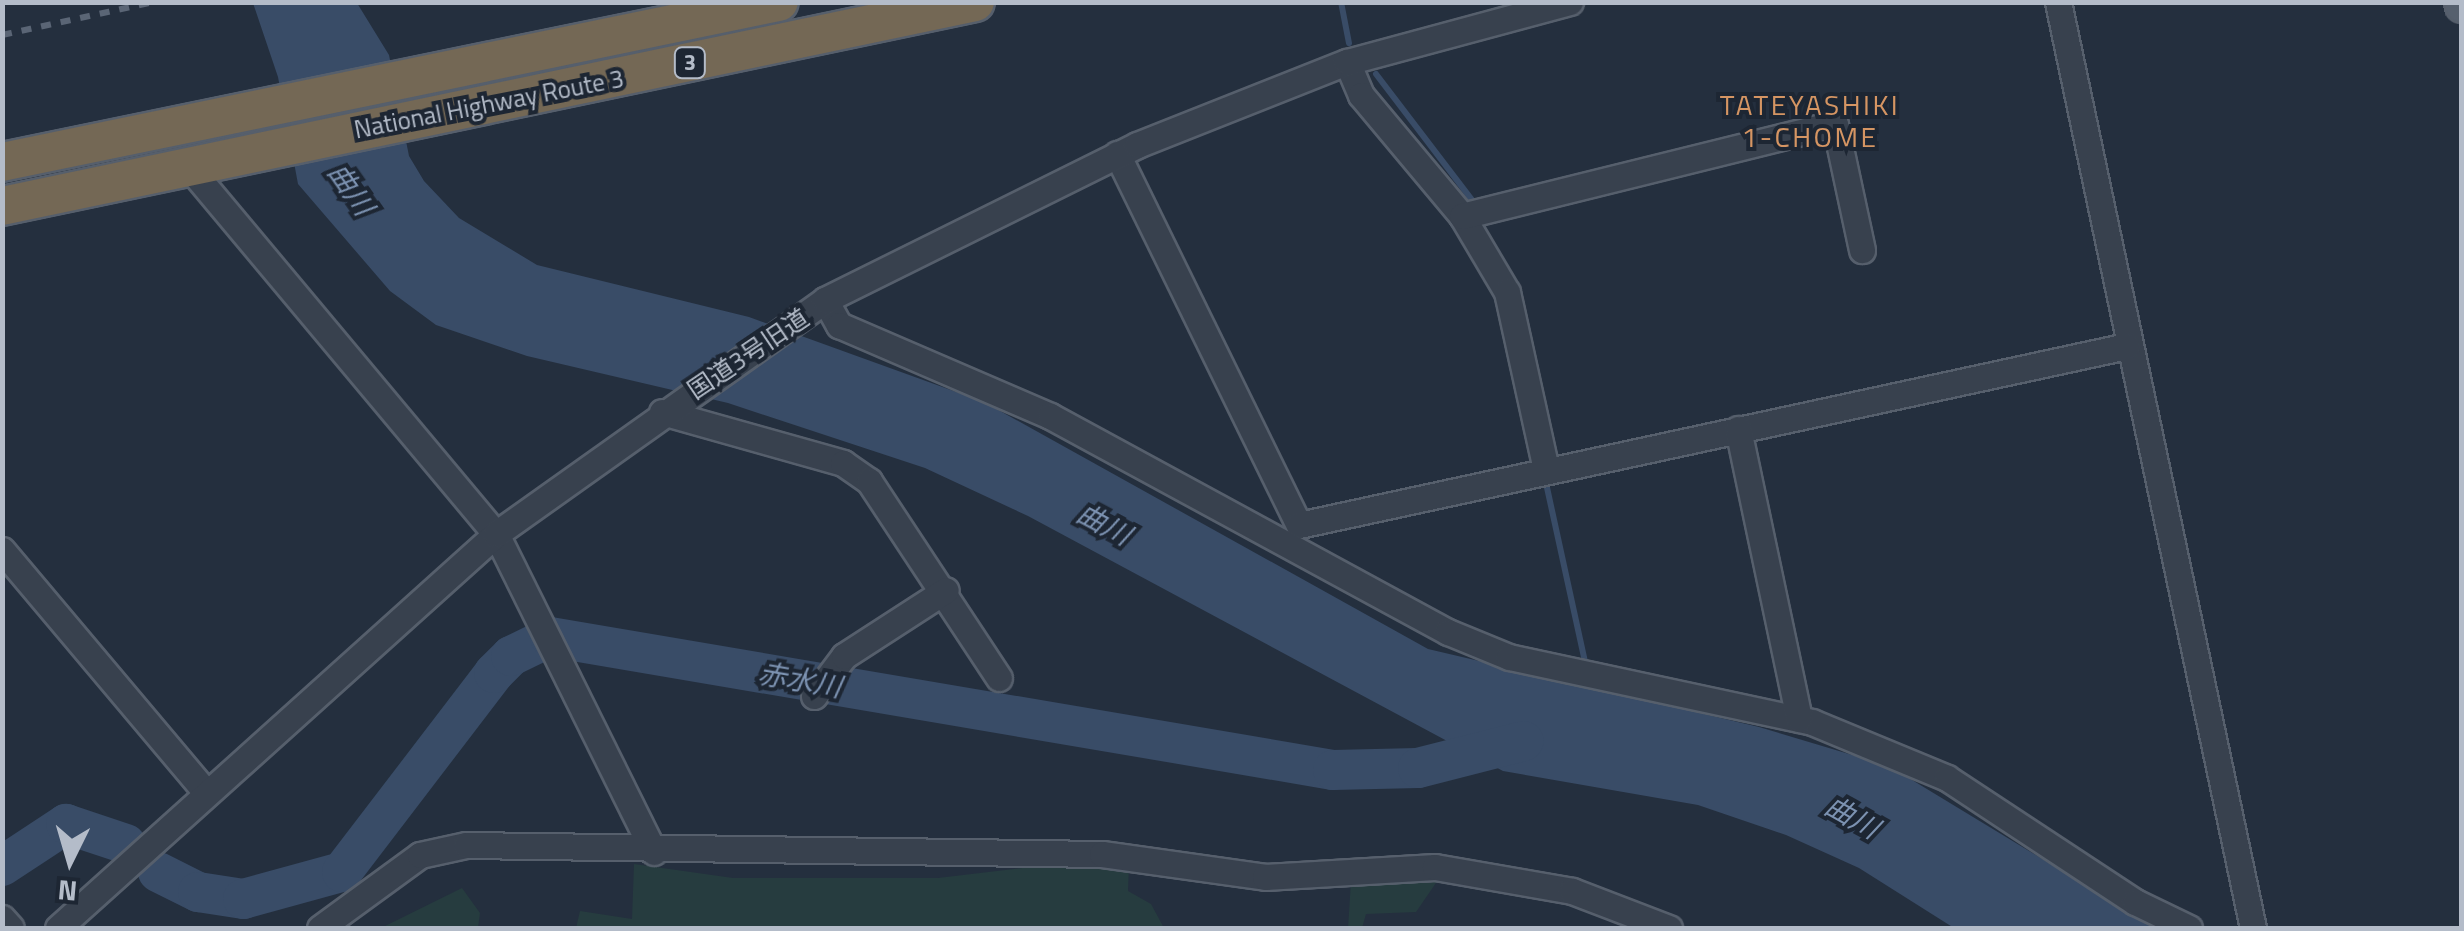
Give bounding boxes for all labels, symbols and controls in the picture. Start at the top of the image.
road number: 3 [672,46,708,80]
street label: National Highway Route 3 [352,63,626,145]
district label: TATEYASHIKI 1-CHOME [1720,88,1900,154]
water label: 曲川 [321,156,381,222]
street label: 国道3号旧道 [682,303,814,405]
water label: 曲川 [1071,496,1137,552]
water label: 赤水川 [756,656,844,704]
water label: 曲川 [1819,789,1885,845]
north arrow [20,811,120,911]
text: N [56,869,79,914]

